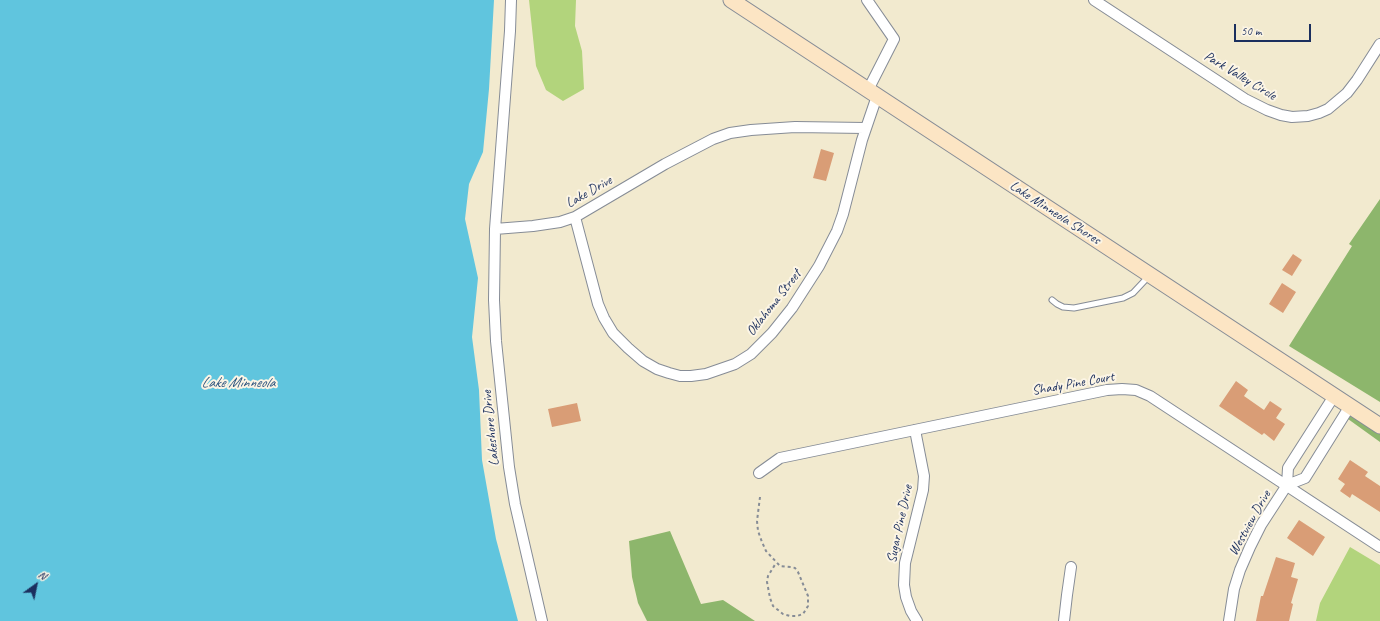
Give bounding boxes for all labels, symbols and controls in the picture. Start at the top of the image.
scale bar [1236,16,1313,42]
text: 50 m [1241,23,1261,39]
street label: Park Valley Circle [1201,48,1279,104]
street label: Lake Drive [563,172,615,212]
street label: Lake Minneola Shores [1006,177,1104,249]
street label: Oklahoma Street [743,267,805,339]
street label: Shady Pine Court [1031,368,1115,400]
water label: Lake Minneola [201,374,275,392]
street label: Lakeshore Drive [479,389,503,467]
street label: Sugar Pine Drive [884,483,916,565]
street label: Westview Drive [1225,488,1275,558]
north arrow [16,565,56,605]
text: N [36,567,49,583]

